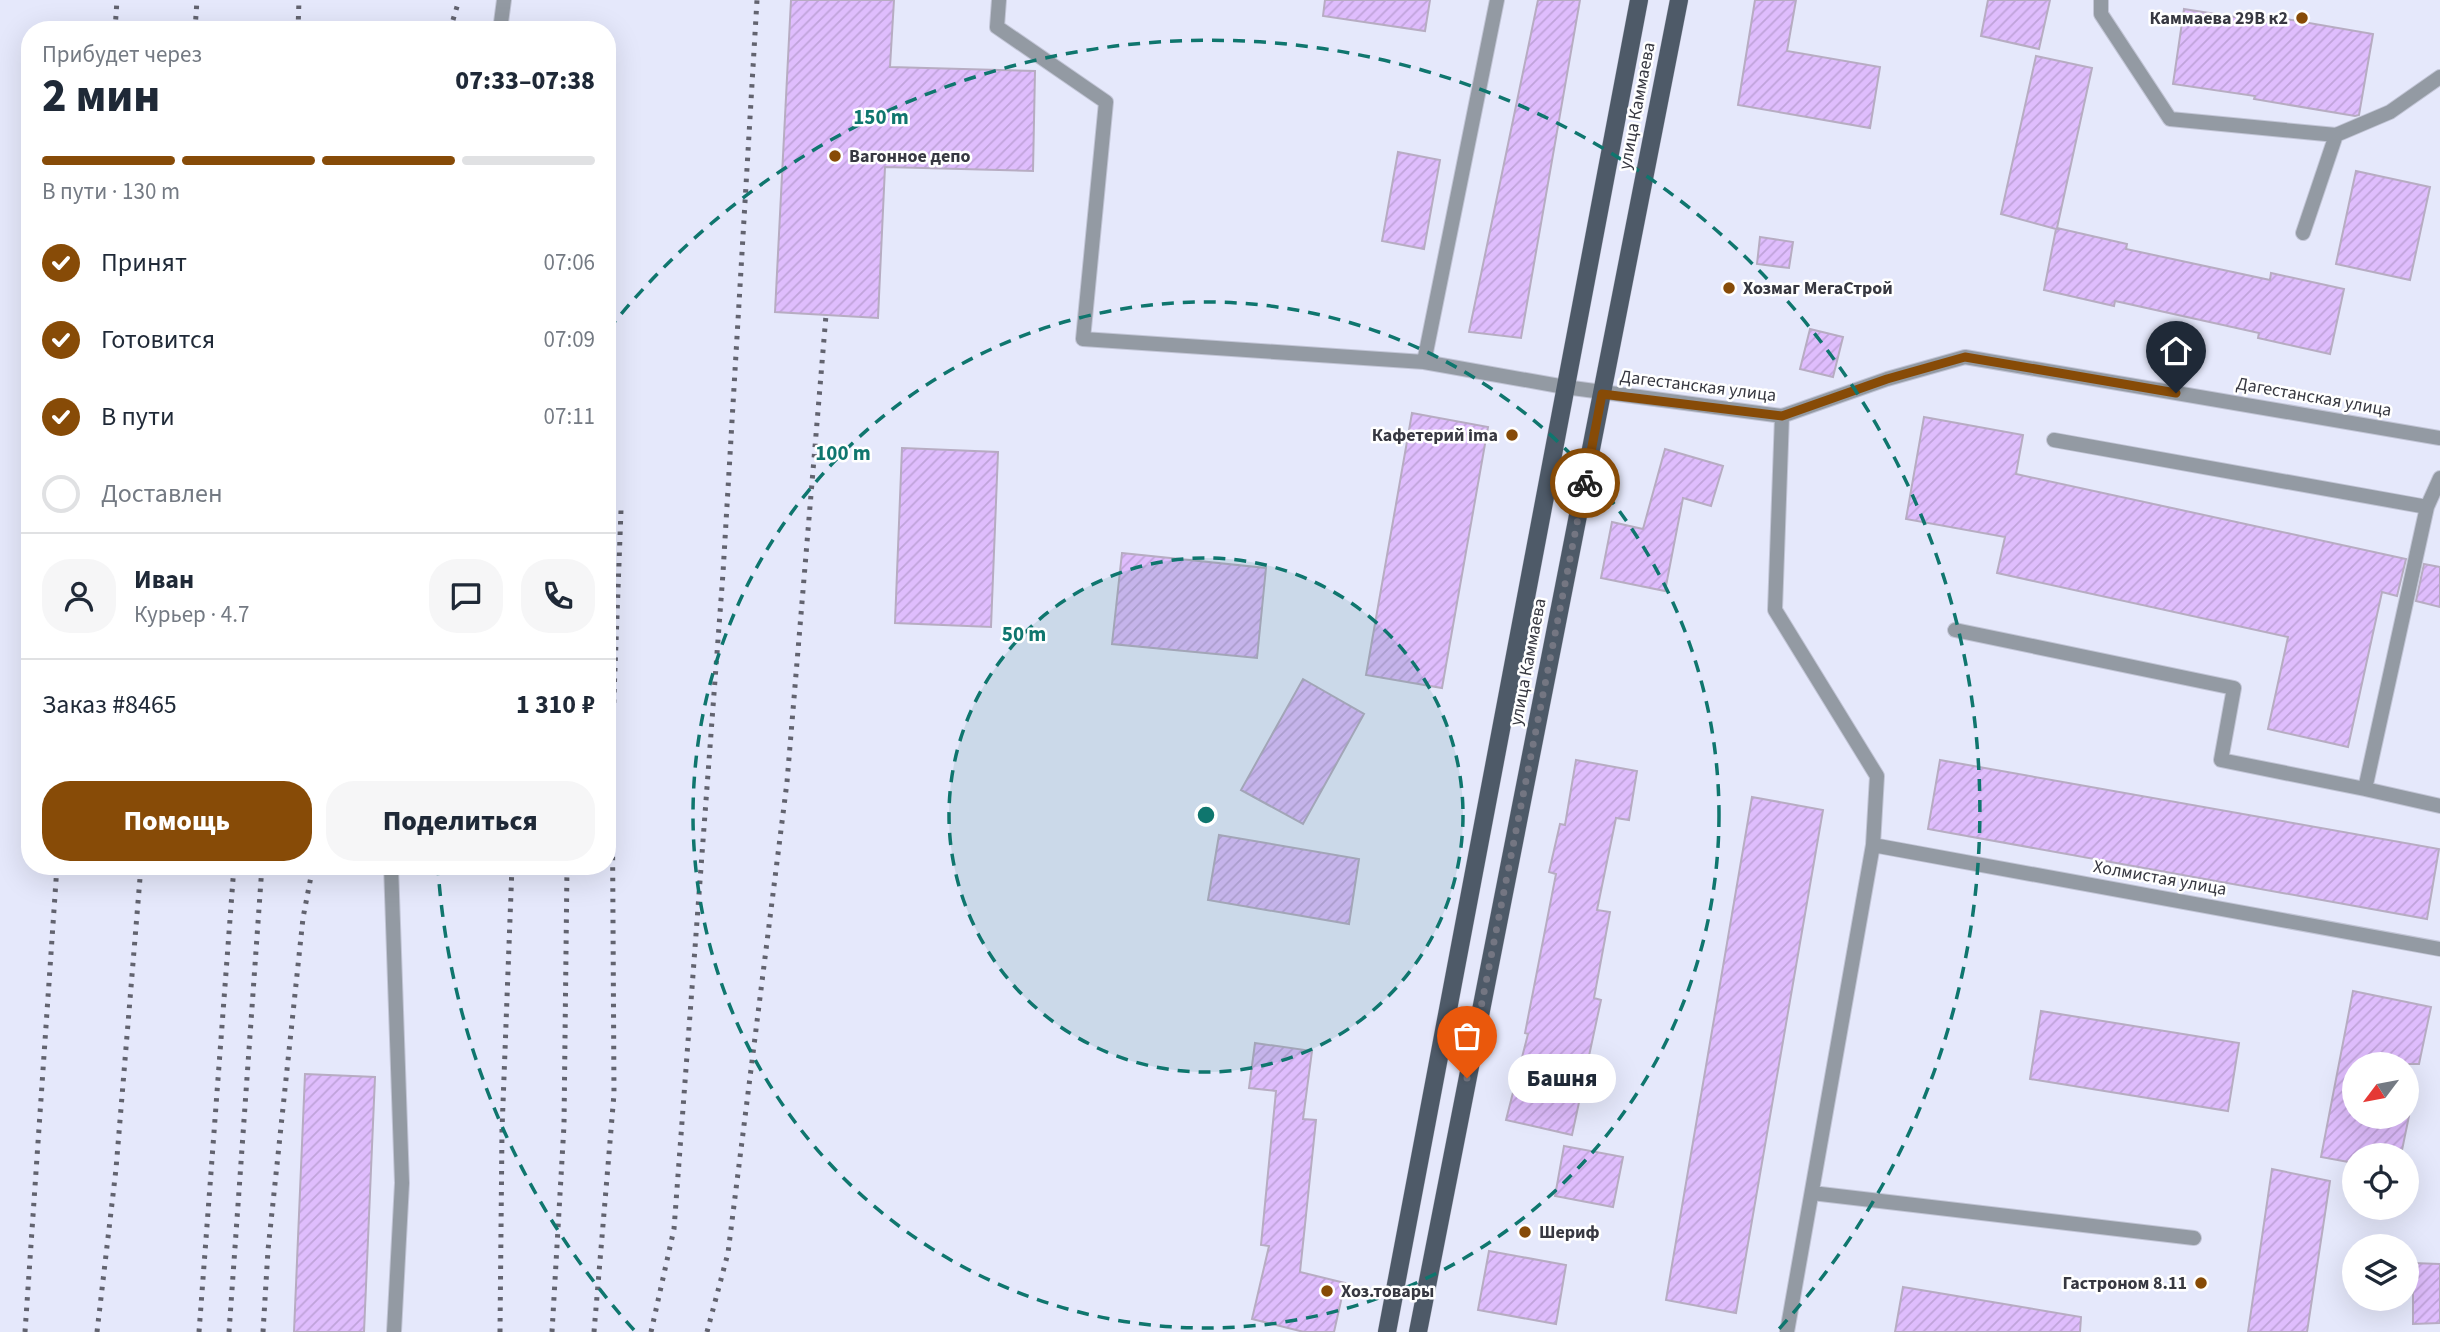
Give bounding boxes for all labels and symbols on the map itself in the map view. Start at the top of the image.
place label: Каммаева 29В к2 [2149,6,2288,31]
marker: Каммаева 29В к2 [2294,10,2310,26]
street label: улица Каммаева [1612,40,1662,172]
text: 150 m [853,102,909,132]
place label: Вагонное депо [849,144,971,169]
marker: Вагонное депо [827,148,843,164]
place label: Хозмаг МегаСтрой [1743,276,1893,301]
marker: Хозмаг МегаСтрой [1721,280,1737,296]
pin [2146,321,2206,393]
street label: Дагестанская улица [1618,364,1778,408]
street label: Дагестанская улица [2234,371,2394,423]
place label: Кафетерий ima [1372,423,1498,448]
marker: Кафетерий ima [1504,427,1520,443]
text: 100 m [815,438,871,468]
courier [1550,448,1620,518]
street label: улица Каммаева [1503,596,1553,728]
text: 50 m [1002,619,1046,649]
centre of rings [1194,803,1218,827]
street label: Холмистая улица [2091,854,2229,902]
pin [1437,1006,1497,1078]
north arrow [2342,1052,2418,1129]
callout: Башня [1509,1054,1618,1102]
place label: Шериф [1539,1220,1600,1245]
marker: Шериф [1517,1224,1533,1240]
place label: Гастроном 8.11 [2062,1271,2187,1296]
marker: Гастроном 8.11 [2193,1275,2209,1291]
place label: Хоз.товары [1341,1279,1434,1304]
marker: Хоз.товары [1319,1283,1335,1299]

